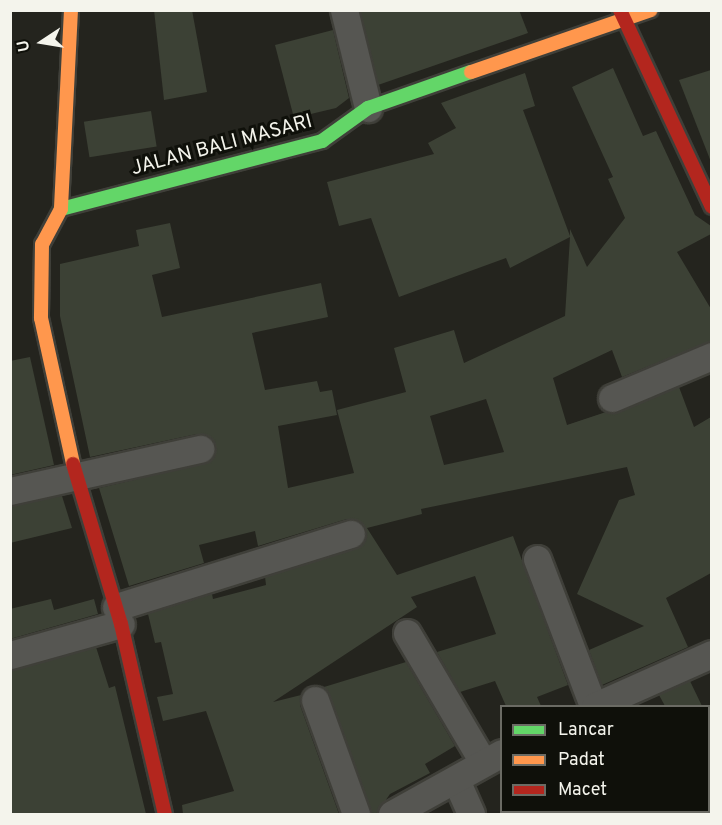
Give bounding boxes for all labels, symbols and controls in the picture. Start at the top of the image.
north arrow [12,12,72,72]
text: U [13,38,35,53]
street label: JALAN BALI MASARI [129,110,315,182]
legend [500,705,710,813]
text: Lancar [558,719,614,742]
text: Padat [558,749,605,772]
text: Macet [558,779,607,802]

